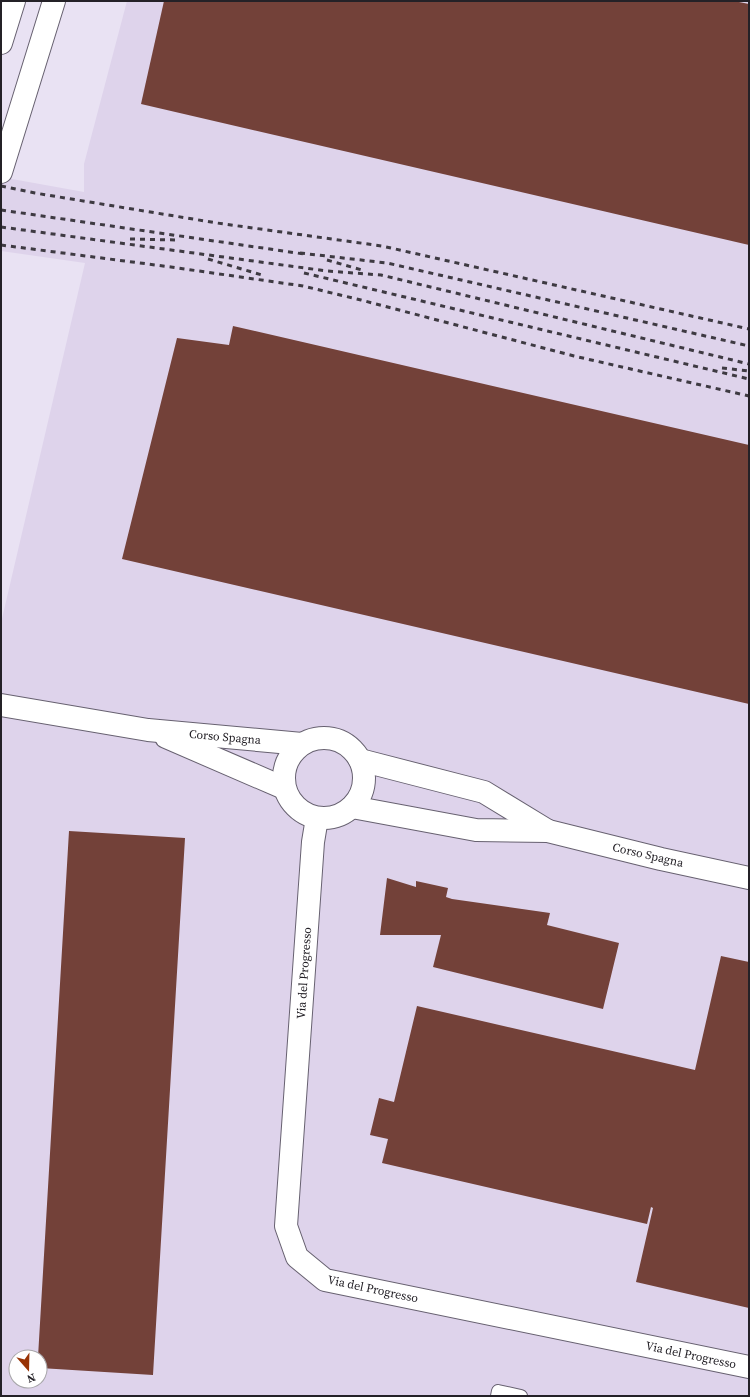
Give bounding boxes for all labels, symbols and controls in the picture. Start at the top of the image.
street label: Corso Spagna [188,726,263,748]
street label: Corso Spagna [611,839,686,871]
street label: Via del Progresso [293,926,315,1020]
street label: Via del Progresso [326,1272,420,1306]
street label: Via del Progresso [644,1338,738,1372]
north arrow [8,1349,48,1389]
text: N [25,1370,38,1386]

